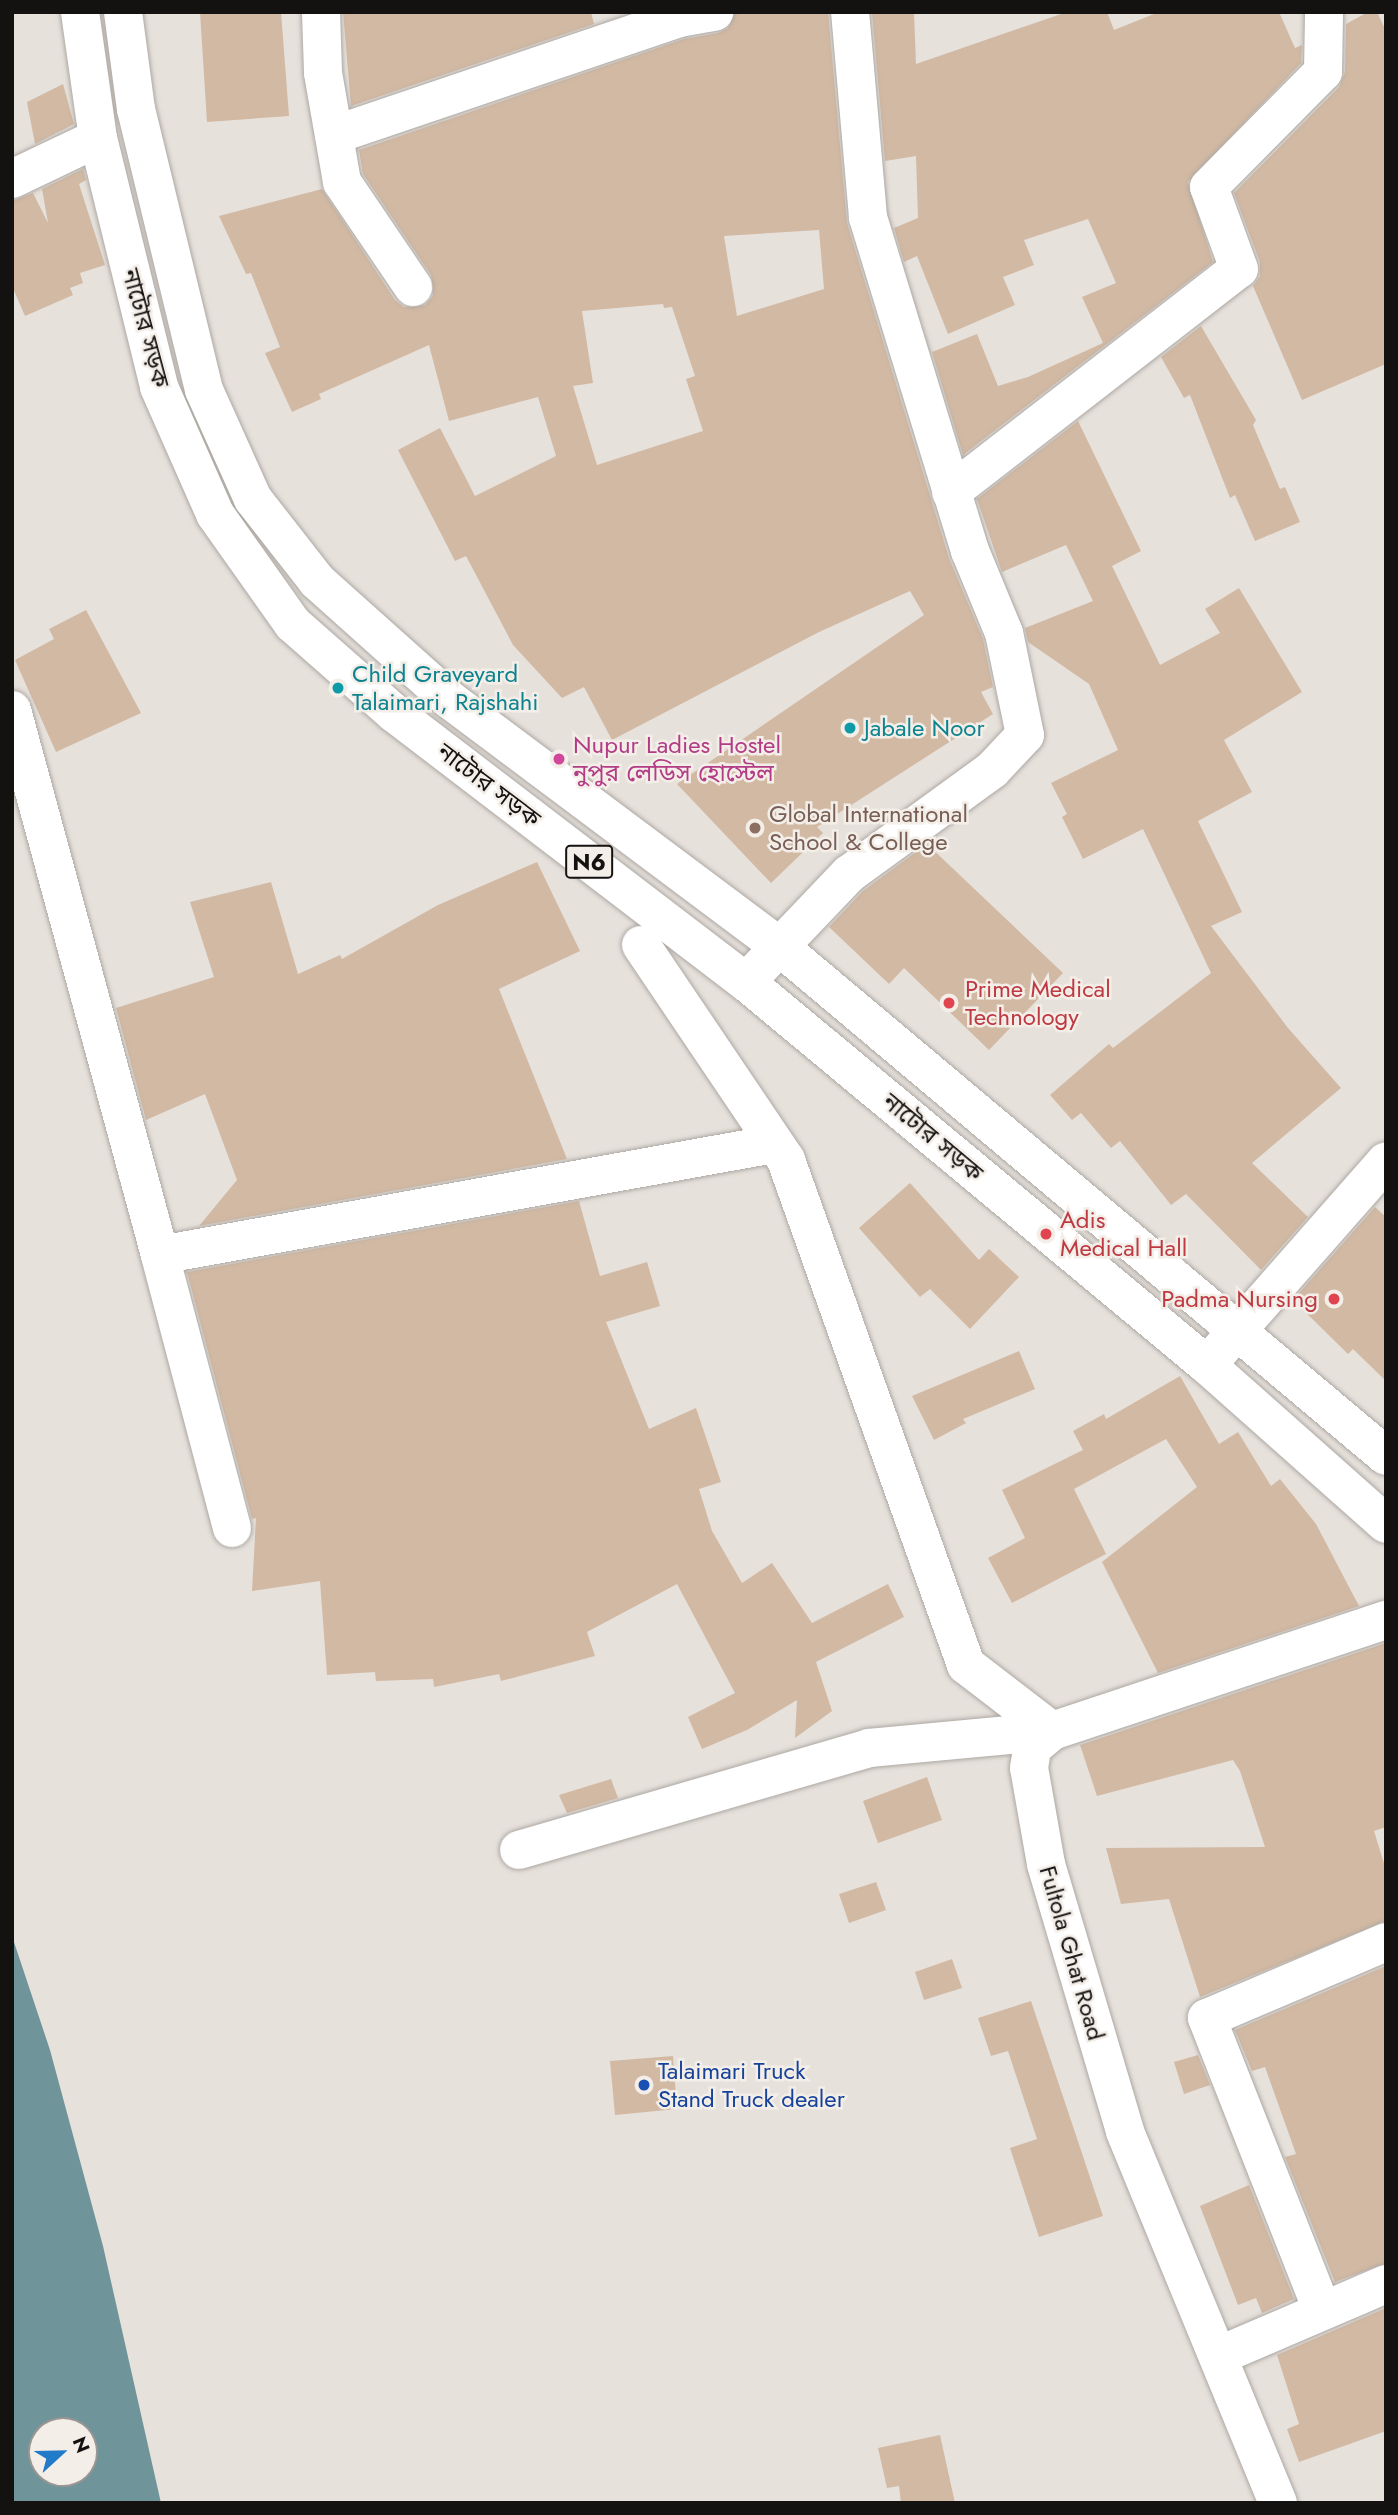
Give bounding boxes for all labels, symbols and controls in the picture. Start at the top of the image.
street label: নাটোর সড়ক [116,265,176,391]
place label: Child Graveyard Talaimari, Rajshahi [352,660,539,716]
marker: Child Graveyard Talaimari, Rajshahi [330,680,346,696]
place label: Jabale Noor [864,714,985,742]
marker: Jabale Noor [842,720,858,736]
place label: Nupur Ladies Hostel নুপুর লেডিস হোস্টেল [573,731,781,787]
street label: নাটোর সড়ক [432,737,546,833]
marker: Nupur Ladies Hostel নুপুর লেডিস হোস্টেল [551,751,567,767]
place label: Global International School & College [769,800,968,856]
marker: Global International School & College [747,820,763,836]
road number: N6 [564,842,614,882]
place label: Prime Medical Technology [965,975,1111,1031]
marker: Prime Medical Technology [939,993,959,1013]
street label: নাটোর সড়ক [877,1087,989,1187]
place label: Adis Medical Hall [1060,1206,1187,1262]
marker: Adis Medical Hall [1038,1226,1054,1242]
place label: Padma Nursing [1161,1285,1318,1313]
marker: Padma Nursing [1324,1289,1344,1309]
street label: Fultola Ghat Road [1033,1862,1111,2044]
place label: Talaimari Truck Stand Truck dealer [658,2057,845,2113]
marker: Talaimari Truck Stand Truck dealer [636,2077,652,2093]
north arrow [28,2417,98,2487]
text: N [66,2433,96,2457]

